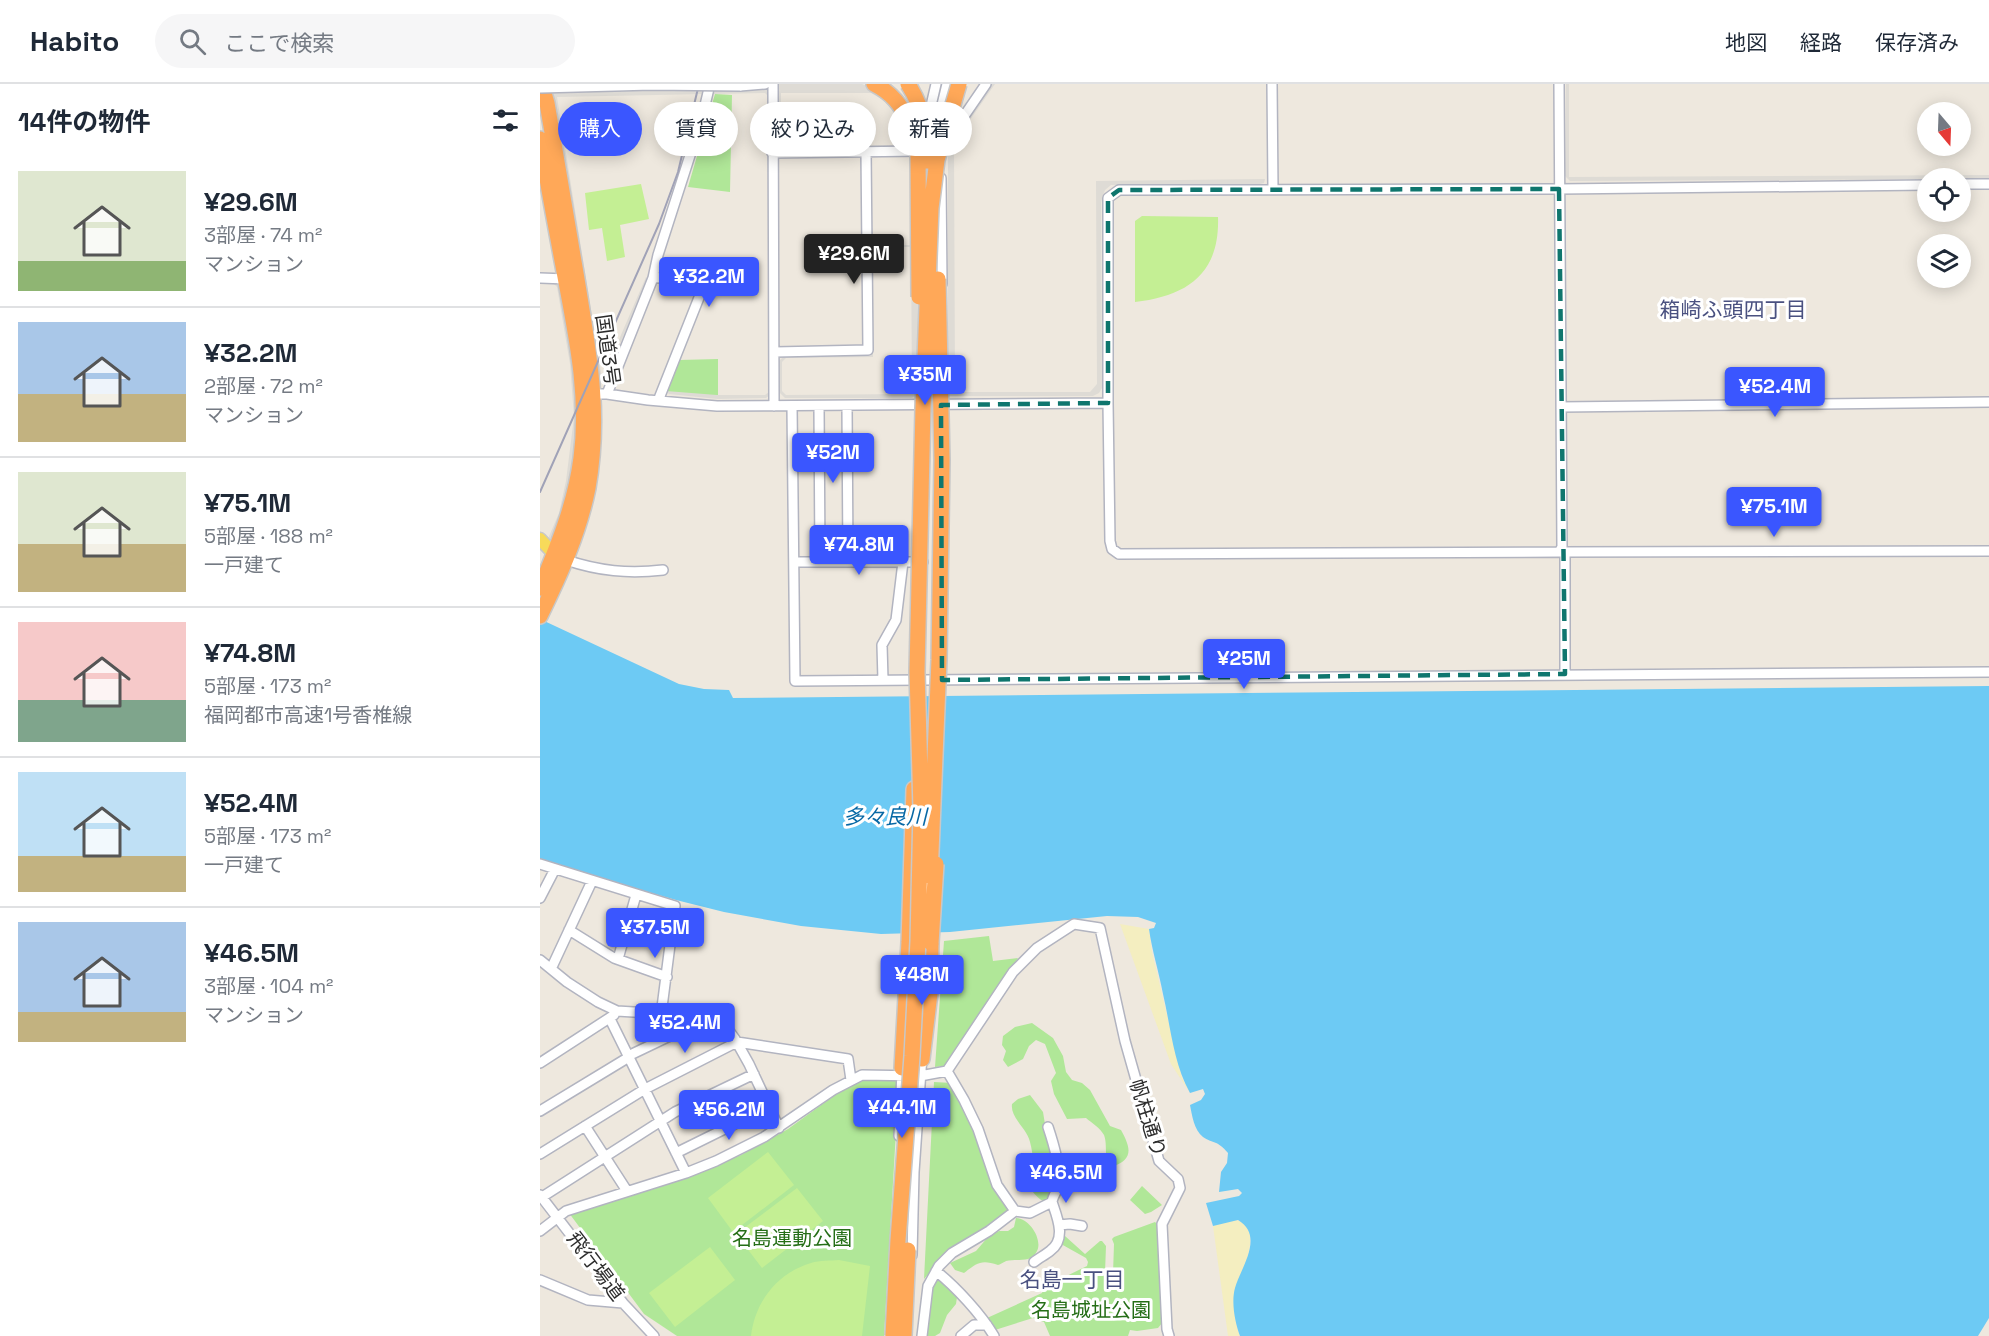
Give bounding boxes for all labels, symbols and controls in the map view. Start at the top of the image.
search box [155,14,575,68]
text: Habito [30,23,119,59]
icon: search [176,25,209,58]
text: ここで検索 [224,29,334,57]
text: 地図 [1725,29,1767,56]
text: 経路 [1800,29,1842,56]
text: 保存済み [1875,29,1959,56]
chip: 購入 [558,102,642,156]
chip: 賃貸 [654,102,738,156]
chip: 絞り込み [750,102,876,156]
chip: 新着 [888,102,972,156]
north arrow [1917,102,1971,156]
map controls [1917,102,1971,288]
icon: filters [489,104,522,137]
text: 14件の物件 [18,105,150,139]
button: locate [1917,168,1971,222]
text: ¥29.6M [204,185,298,219]
icon: home [66,195,138,267]
text: 3部屋 · 74 m² [204,222,322,248]
pin: ¥29.6M [805,234,903,285]
button: layers [1917,234,1971,288]
text: ¥29.6M [818,240,890,266]
text: マンション [204,251,304,277]
pin: ¥32.2M [660,257,758,308]
text: ¥32.2M [673,263,745,289]
district label: 箱崎ふ頭四丁目 [1660,296,1807,323]
street label: 国道3号 [590,312,626,388]
text: ¥32.2M [204,336,298,370]
icon: home [66,346,138,418]
pin: ¥35M [889,355,961,406]
text: ¥35M [898,361,952,387]
pin: ¥52.4M [1726,367,1824,418]
text: 2部屋 · 72 m² [204,373,323,399]
text: ¥52.4M [1739,373,1811,399]
text: マンション [204,402,304,428]
pin: ¥52M [797,433,869,484]
text: ¥52M [806,439,860,465]
text: ¥75.1M [204,486,291,520]
pin: ¥75.1M [1725,487,1823,538]
text: ¥75.1M [1740,493,1808,519]
icon: home [66,496,138,568]
text: 5部屋 · 188 m² [204,523,333,549]
pin: ¥74.8M [810,525,908,576]
text: ¥74.8M [824,531,894,557]
text: 一戸建て [204,552,284,578]
text: ¥74.8M [204,636,296,670]
pin: ¥25M [1208,639,1280,690]
text: ¥25M [1217,645,1271,671]
icon: home [66,646,138,718]
text: 5部屋 · 173 m² [204,673,331,699]
text: 福岡都市高速1号香椎線 [204,702,412,728]
text: ¥52.4M [204,786,298,820]
icon: home [66,796,138,868]
water label: 多々良川 [843,803,929,830]
text: 5部屋 · 173 m² [204,823,331,849]
text: 一戸建て [204,852,284,878]
pin: ¥37.5M [606,908,704,959]
text: ¥37.5M [620,914,690,940]
text: ¥46.5M [204,936,299,970]
icon: home [66,946,138,1018]
pin: ¥48M [886,955,958,1006]
text: ¥48M [895,961,949,987]
text: 3部屋 · 104 m² [204,973,333,999]
text: マンション [204,1002,304,1028]
pin: ¥52.4M [636,1003,734,1054]
text: ¥52.4M [649,1009,721,1035]
street label: 帆柱通り [1124,1076,1172,1160]
pin: ¥44.1M [853,1088,951,1139]
pin: ¥56.2M [680,1090,778,1141]
text: ¥44.1M [867,1094,937,1120]
text: ¥56.2M [693,1096,765,1122]
pin: ¥46.5M [1017,1153,1115,1204]
text: ¥46.5M [1029,1159,1103,1185]
park label: 名島運動公園 [732,1225,852,1251]
street label: 飛行場道 [562,1226,630,1306]
district label: 名島一丁目 [1020,1266,1125,1293]
park label: 名島城址公園 [1031,1297,1151,1323]

